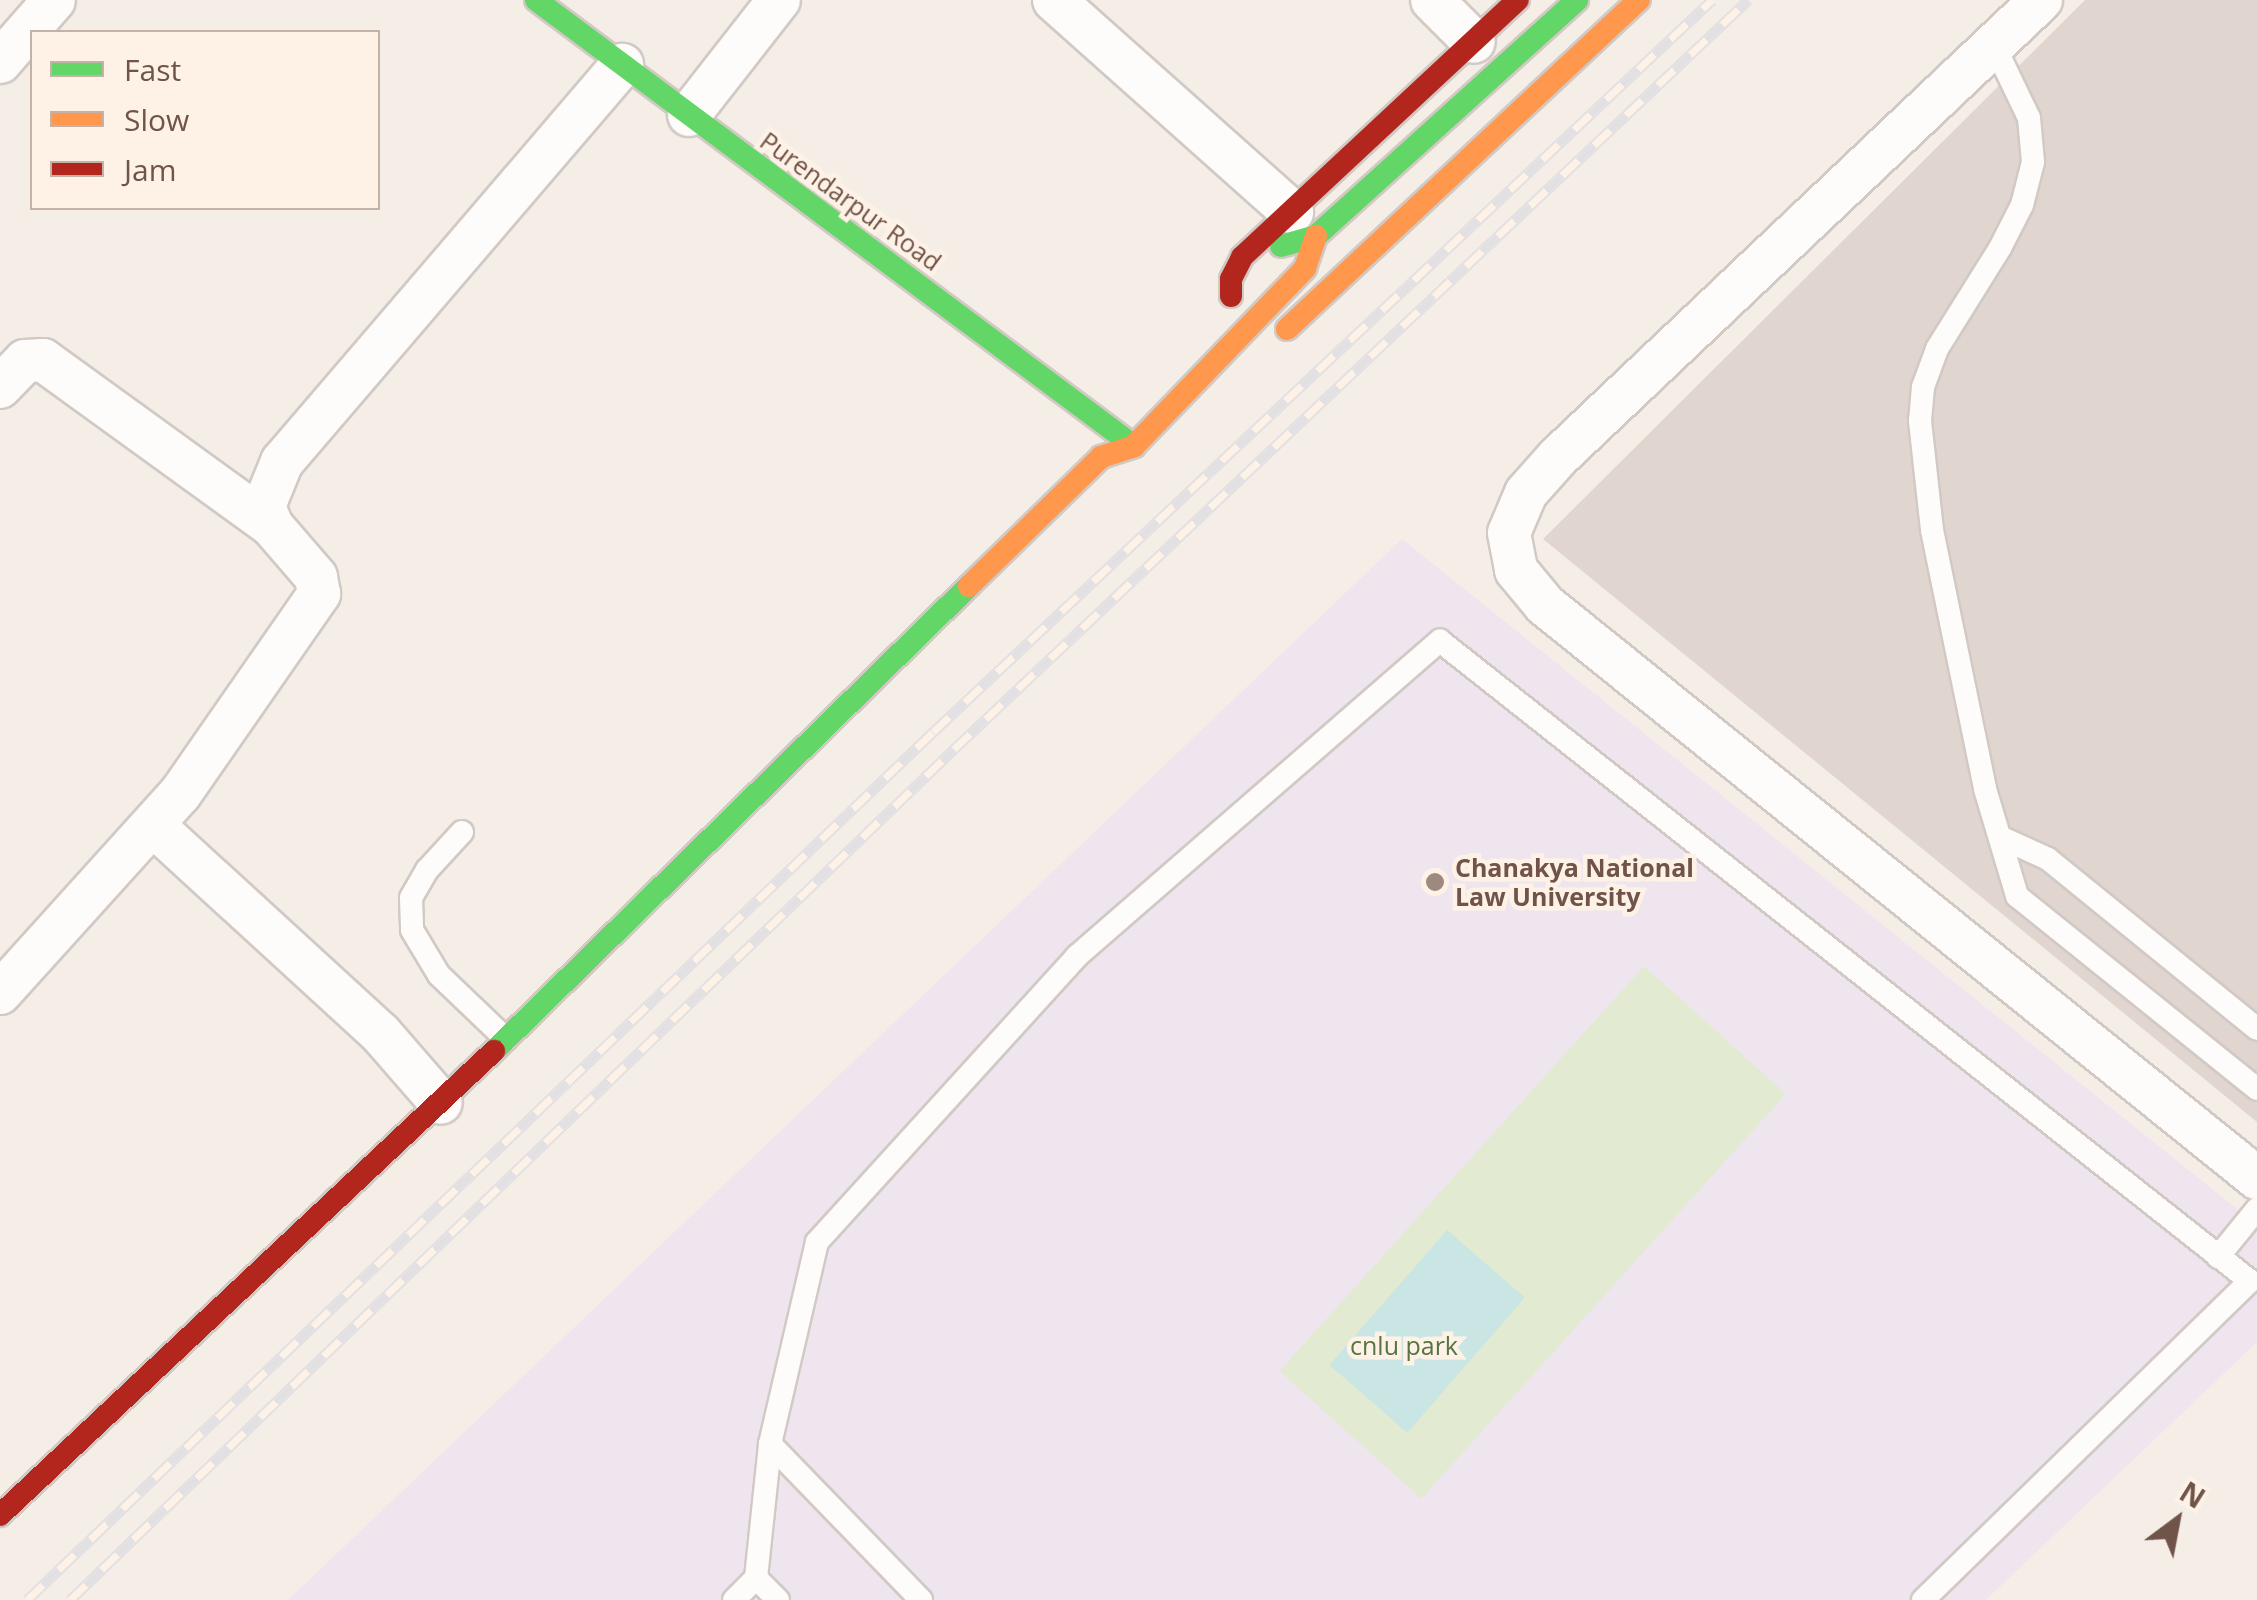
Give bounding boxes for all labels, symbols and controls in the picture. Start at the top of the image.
legend [30,30,380,210]
text: Fast [124,49,181,90]
text: Slow [124,99,189,140]
street label: Purendarpur Road [755,125,947,277]
text: Jam [124,149,177,190]
place label: Chanakya National Law University [1455,853,1694,912]
marker: Chanakya National Law University [1424,871,1446,893]
park label: cnlu park [1350,1330,1458,1360]
north arrow [2127,1470,2227,1570]
text: N [2173,1472,2213,1517]

